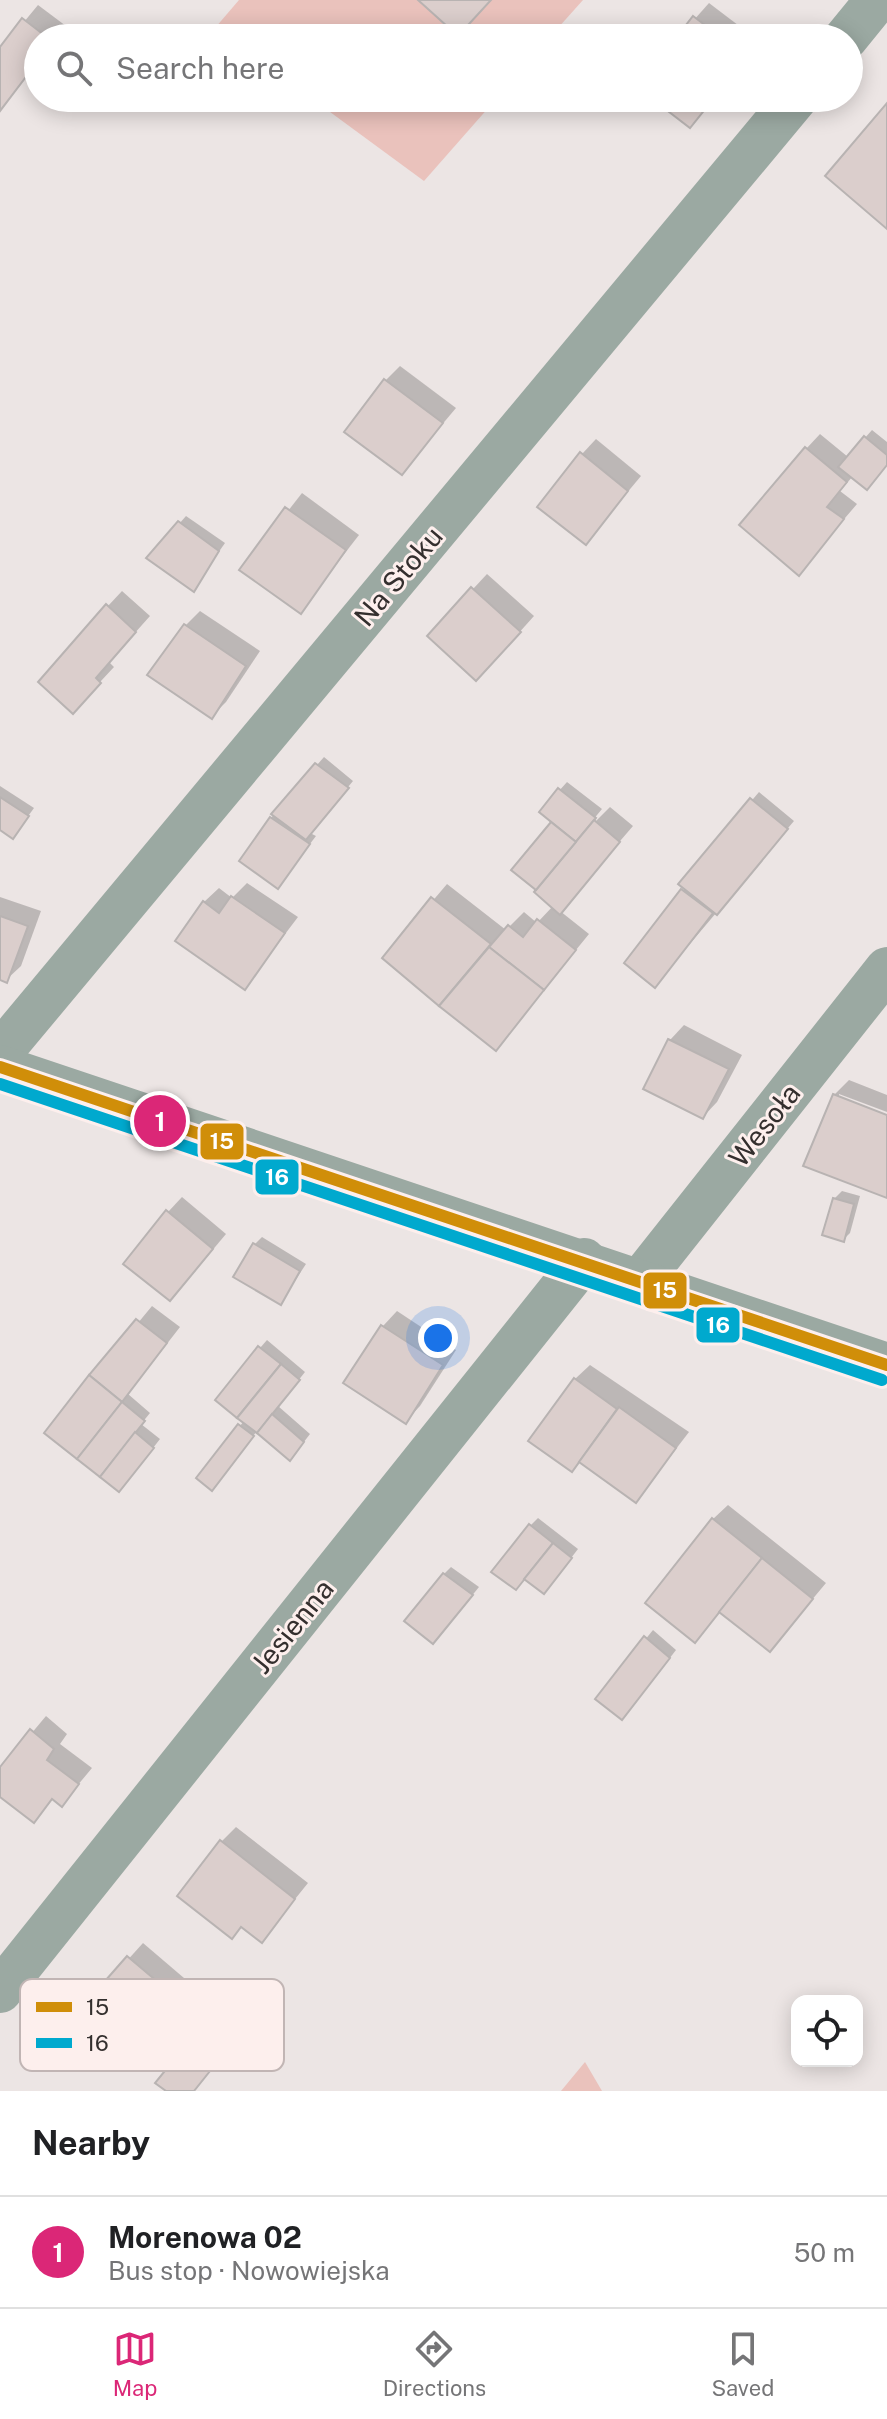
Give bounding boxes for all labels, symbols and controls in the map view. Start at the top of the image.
search box [24,24,863,112]
icon: search [52,46,96,90]
text: Search here [116,50,284,86]
street label: Na Stoku [347,520,449,632]
street label: Wesoła [721,1077,807,1173]
pin: 1 [134,1091,186,1151]
line badge: 15 [199,1122,245,1161]
text: 15 [210,1128,234,1154]
line badge: 16 [254,1158,300,1196]
text: 16 [265,1164,289,1190]
line badge: 15 [642,1271,688,1310]
text: 15 [653,1277,677,1303]
line badge: 16 [695,1306,741,1344]
text: 16 [706,1312,730,1338]
your location [418,1318,458,1358]
street label: Jesienna [244,1572,340,1680]
legend [20,1979,284,2071]
text: 15 [86,1994,109,2020]
map controls [791,1995,863,2067]
button: locate [791,1995,863,2067]
text: 16 [86,2030,109,2056]
text: Nearby [32,2123,150,2163]
text: Morenowa 02 [108,2219,302,2255]
text: 1 [52,2237,64,2268]
text: 50 m [794,2237,855,2268]
text: Bus stop · Nowowiejska [108,2255,390,2286]
tab: Map [113,2327,157,2401]
tab: Directions [383,2327,486,2401]
tab: Saved [711,2327,774,2401]

